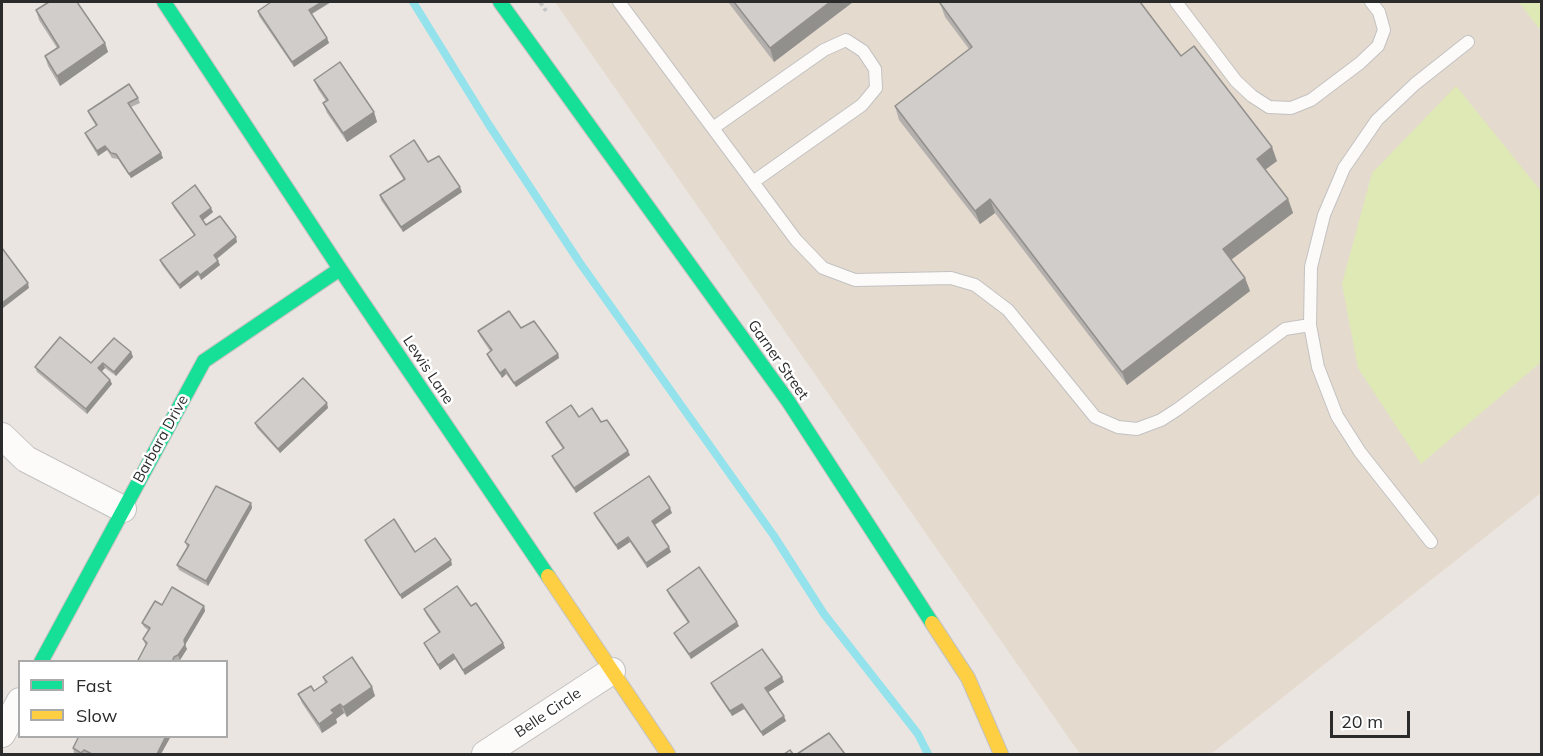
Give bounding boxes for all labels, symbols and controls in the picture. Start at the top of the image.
street label: Garner Street [744,317,812,403]
street label: Lewis Lane [399,333,457,407]
street label: Barbara Drive [130,392,192,486]
legend [18,660,228,738]
text: Fast [76,674,112,697]
street label: Belle Circle [512,684,584,742]
scale bar [1333,699,1412,737]
text: Slow [76,704,117,727]
text: 20 m [1341,710,1383,733]

